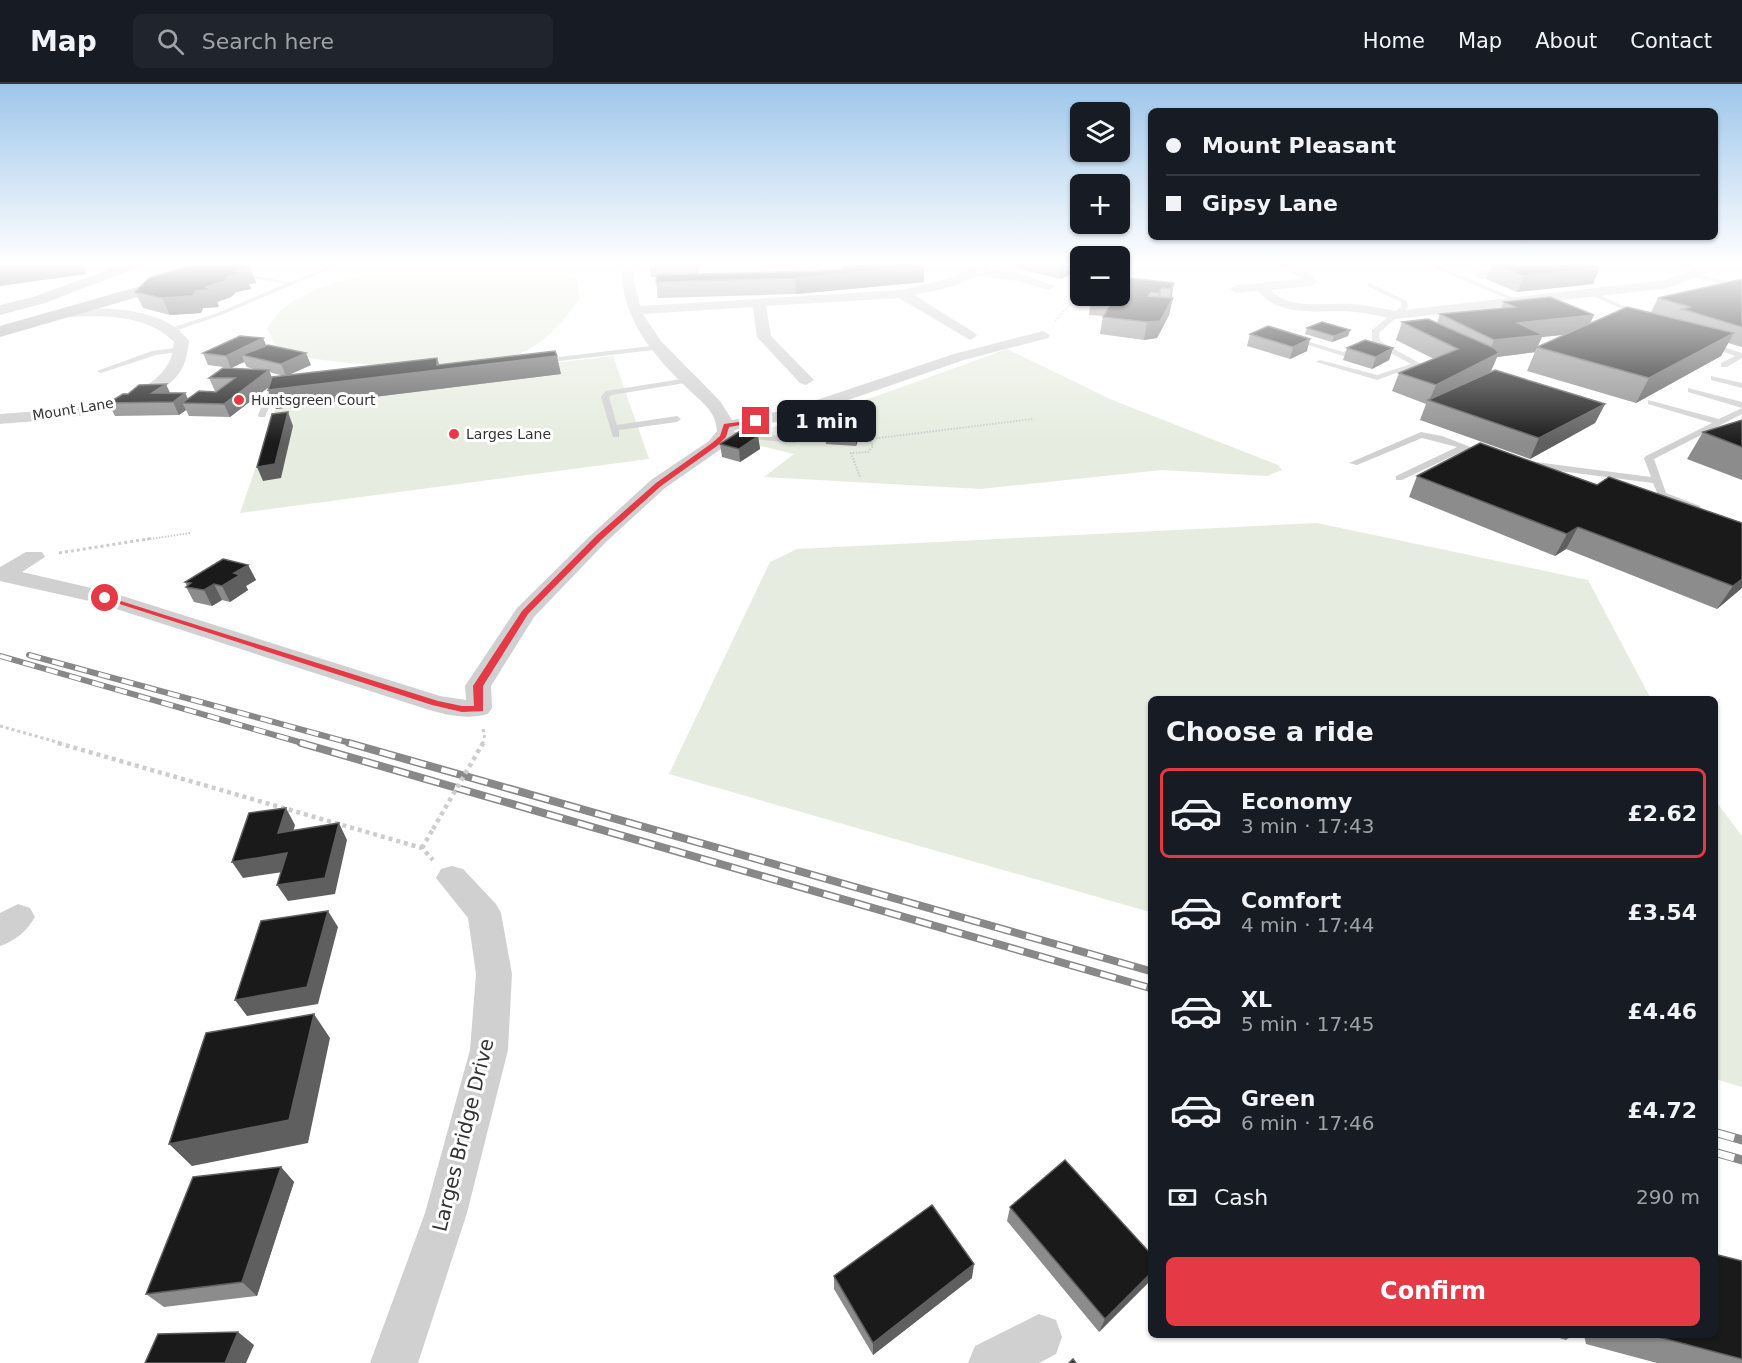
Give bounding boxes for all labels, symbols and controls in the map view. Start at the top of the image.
search box [133,14,553,68]
text: Map [30,25,97,58]
icon: search [154,25,187,58]
text: Search here [202,29,334,54]
text: Home [1363,29,1425,53]
text: Map [1458,29,1502,53]
text: About [1535,29,1597,53]
text: Contact [1630,29,1712,53]
map controls [1070,102,1130,306]
button: layers [1070,102,1130,162]
text: Mount Pleasant [1202,133,1396,158]
button: + [1070,174,1130,234]
text: Gipsy Lane [1202,191,1338,216]
button: − [1070,246,1130,306]
place label: Huntsgreen Court [251,392,376,408]
marker: Huntsgreen Court [232,393,246,407]
street label: Mount Lane [31,395,115,423]
callout: 1 min [777,400,876,442]
route end [742,407,769,434]
text: 1 min [795,409,858,433]
place label: Larges Lane [466,426,551,442]
marker: Larges Lane [447,427,461,441]
route start [91,584,118,611]
text: Choose a ride [1166,716,1374,747]
icon: car [1169,786,1223,840]
text: Economy [1241,789,1352,814]
text: £2.62 [1627,801,1697,826]
text: 3 min · 17:43 [1241,814,1375,838]
icon: car [1169,885,1223,939]
text: Comfort [1241,888,1341,913]
text: £3.54 [1627,900,1697,925]
text: 4 min · 17:44 [1241,913,1375,937]
icon: car [1169,984,1223,1038]
text: XL [1241,987,1272,1012]
text: £4.46 [1627,999,1697,1024]
text: 5 min · 17:45 [1241,1012,1375,1036]
street label: Larges Bridge Drive [427,1036,499,1234]
icon: car [1169,1083,1223,1137]
text: Green [1241,1086,1315,1111]
text: £4.72 [1627,1098,1697,1123]
text: 6 min · 17:46 [1241,1111,1375,1135]
icon: cash [1166,1181,1199,1214]
text: Cash [1214,1185,1268,1210]
text: 290 m [1636,1185,1700,1209]
button: Confirm [1166,1257,1700,1326]

